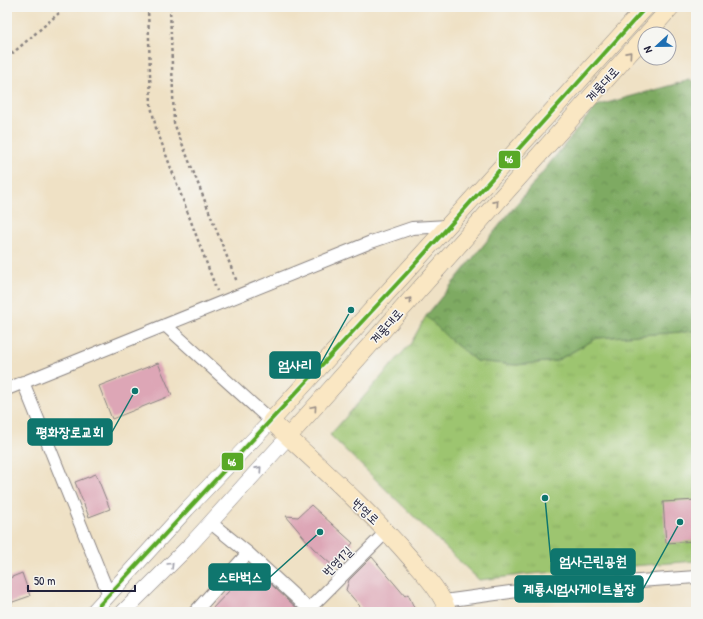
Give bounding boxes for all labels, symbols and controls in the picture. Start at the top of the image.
north arrow [637,26,677,66]
text: N [640,44,655,55]
one-way arrow [624,51,632,59]
street label: 계룡대로 [581,62,623,106]
line badge: 46 [498,150,521,169]
text: 46 [505,152,514,166]
one-way arrow [491,200,498,208]
one-way arrow [405,297,412,305]
street label: 계룡대로 [365,304,407,348]
callout: 엄사리 [270,352,320,378]
text: 엄사리 [278,355,312,374]
one-way arrow [309,405,317,413]
callout: 평화장로교회 [28,419,112,445]
text: 평화장로교회 [35,422,104,441]
line badge: 46 [221,452,244,471]
text: 46 [228,455,237,469]
one-way arrow [254,467,261,474]
street label: 번영로 [348,494,384,528]
street label: 번영1길 [318,542,356,580]
callout: 엄사근린공원 [551,549,635,575]
text: 엄사근린공원 [559,551,627,570]
one-way arrow [166,562,174,570]
callout: 스타벅스 [209,564,270,590]
scale bar [28,567,135,593]
text: 스타벅스 [217,567,263,586]
text: 50 m [34,572,55,589]
callout: 계룡시엄사게이트볼장 [515,576,643,602]
text: 계룡시엄사게이트볼장 [523,579,636,598]

